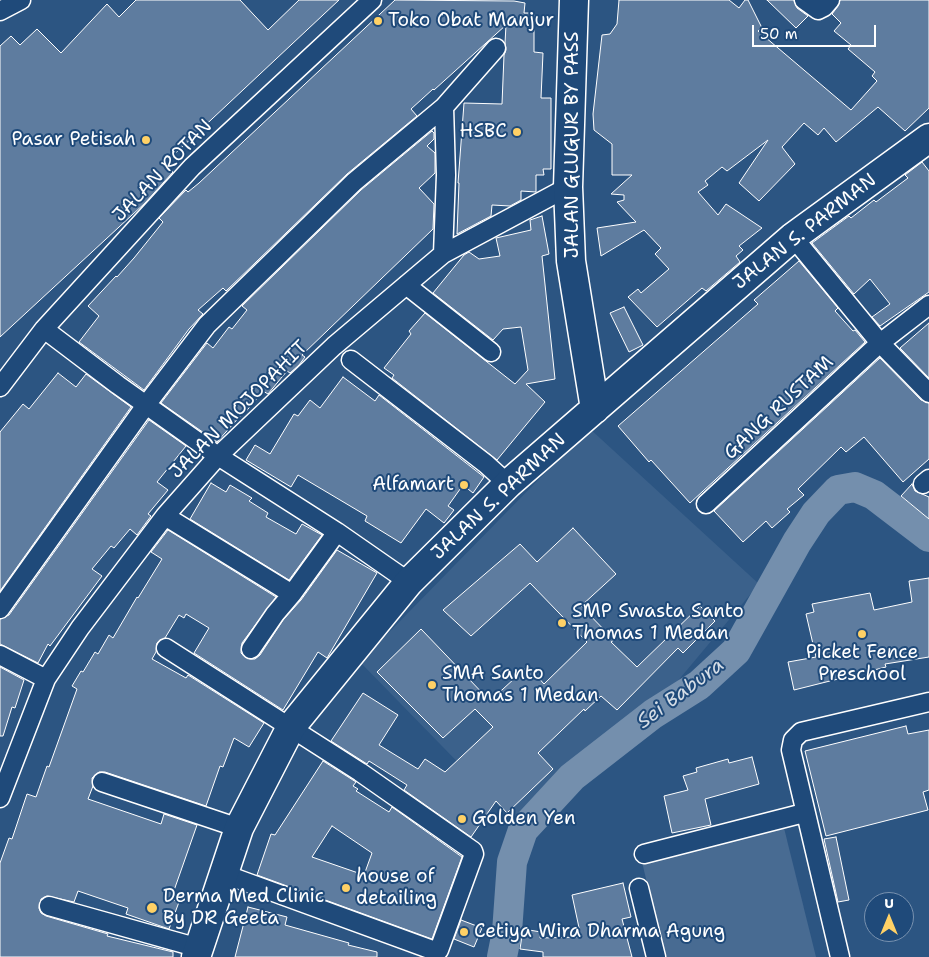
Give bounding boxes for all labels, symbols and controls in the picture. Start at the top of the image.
place label: Toko Obat Manjur [388,10,554,32]
marker: Toko Obat Manjur [372,15,384,27]
scale bar [754,15,878,47]
text: 50 m [760,24,798,44]
street label: JALAN GLUGUR BY PASS [562,32,584,258]
street label: JALAN ROTAN [108,115,218,227]
place label: HSBC [460,121,507,143]
marker: HSBC [511,126,523,138]
place label: Pasar Petisah [12,129,136,151]
marker: Pasar Petisah [140,134,152,146]
street label: JALAN S. PARMAN [729,169,881,295]
street label: JALAN MOJOPAHIT [165,336,313,484]
street label: GANG RUSTAM [719,351,839,465]
street label: JALAN S. PARMAN [427,429,571,565]
place label: Alfamart [372,474,454,496]
marker: Alfamart [458,479,470,491]
place label: SMP Swasta Santo Thomas 1 Medan [572,601,744,645]
marker: SMP Swasta Santo Thomas 1 Medan [556,617,568,629]
marker: Picket Fence Preschool [856,628,868,640]
place label: Picket Fence Preschool [806,642,918,686]
water label: Sei Babura [633,654,729,734]
place label: SMA Santo Thomas 1 Medan [442,663,599,707]
marker: SMA Santo Thomas 1 Medan [426,679,438,691]
place label: Golden Yen [472,808,576,830]
marker: Golden Yen [456,813,468,825]
place label: house of detailing [356,866,437,910]
marker: house of detailing [340,882,352,894]
place label: Derma Med Clinic By DR Geeta [163,886,324,930]
north arrow [864,892,914,942]
text: U [884,894,894,912]
marker: Derma Med Clinic By DR Geeta [145,901,159,915]
place label: Cetiya Wira Dharma Agung [474,921,725,943]
marker: Cetiya Wira Dharma Agung [458,926,470,938]

